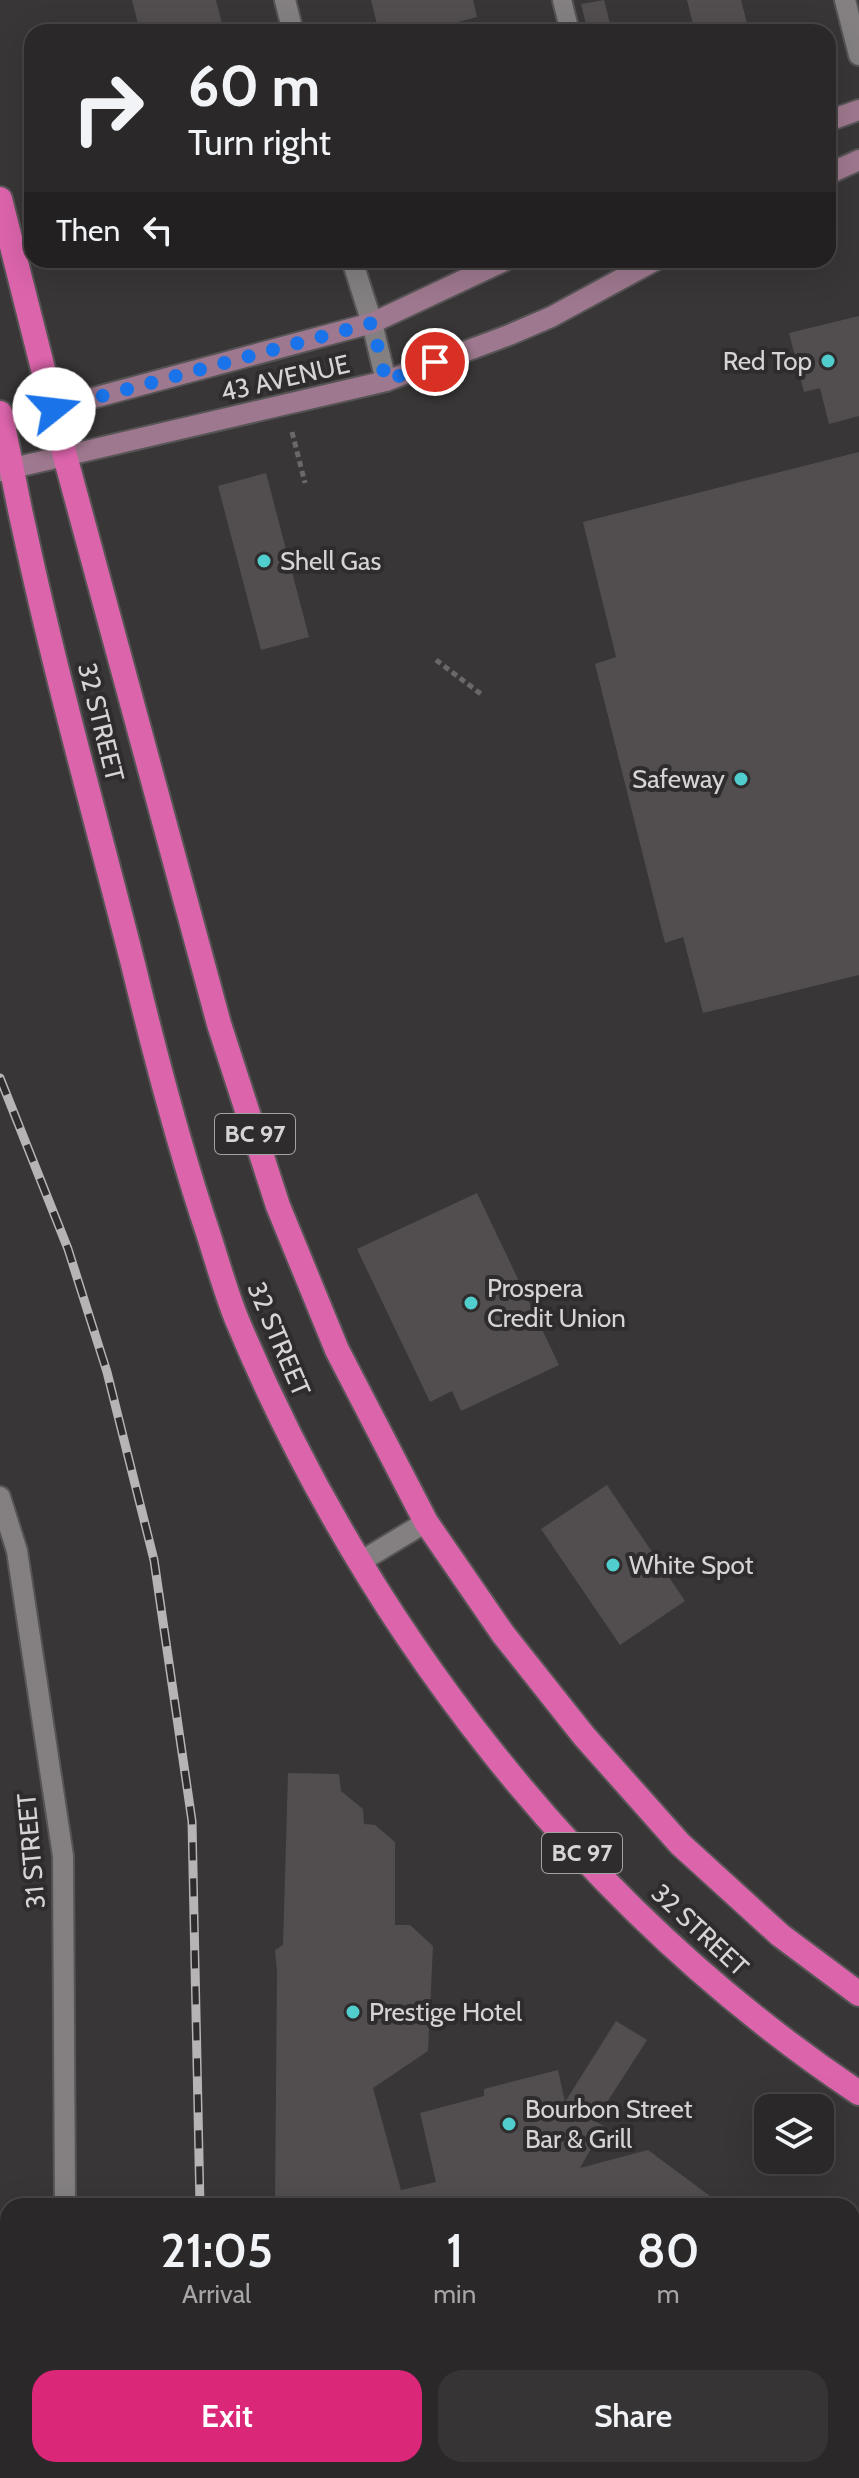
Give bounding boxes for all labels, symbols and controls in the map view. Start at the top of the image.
text: 60 m [188,52,320,120]
icon: right [56,56,160,160]
text: Turn right [188,120,331,164]
icon: left [136,208,180,252]
text: Then [56,212,120,249]
pin [401,328,469,396]
icon: arrive [413,340,457,384]
place label: Red Top [723,345,812,377]
street label: 43 AVENUE [217,348,353,408]
marker: Red Top [819,352,837,370]
position arrow [12.0,367,96.0,451]
place label: Shell Gas [280,545,382,577]
marker: Shell Gas [255,552,273,570]
street label: 32 STREET [71,659,131,785]
place label: Safeway [632,763,725,795]
marker: Safeway [732,770,750,788]
road number: BC 97 [215,1114,295,1154]
place label: Prospera Credit Union [487,1272,626,1334]
street label: 32 STREET [241,1277,317,1401]
marker: Prospera Credit Union [462,1294,480,1312]
place label: White Spot [629,1549,754,1581]
marker: White Spot [604,1556,622,1574]
street label: 31 STREET [10,1792,52,1910]
road number: BC 97 [542,1833,622,1873]
street label: 32 STREET [645,1877,755,1983]
place label: Prestige Hotel [369,1996,522,2028]
marker: Prestige Hotel [344,2003,362,2021]
place label: Bourbon Street Bar & Grill [525,2093,693,2155]
map controls [754,2094,834,2174]
button: layers [754,2094,834,2174]
marker: Bourbon Street Bar & Grill [500,2115,518,2133]
text: 21:05 [161,2221,273,2279]
text: 1 [446,2221,463,2279]
text: 80 [637,2221,699,2279]
text: Arrival [182,2278,251,2310]
text: min [433,2278,476,2310]
text: m [657,2278,679,2310]
button: Exit [32,2370,422,2462]
button: Share [438,2370,828,2462]

